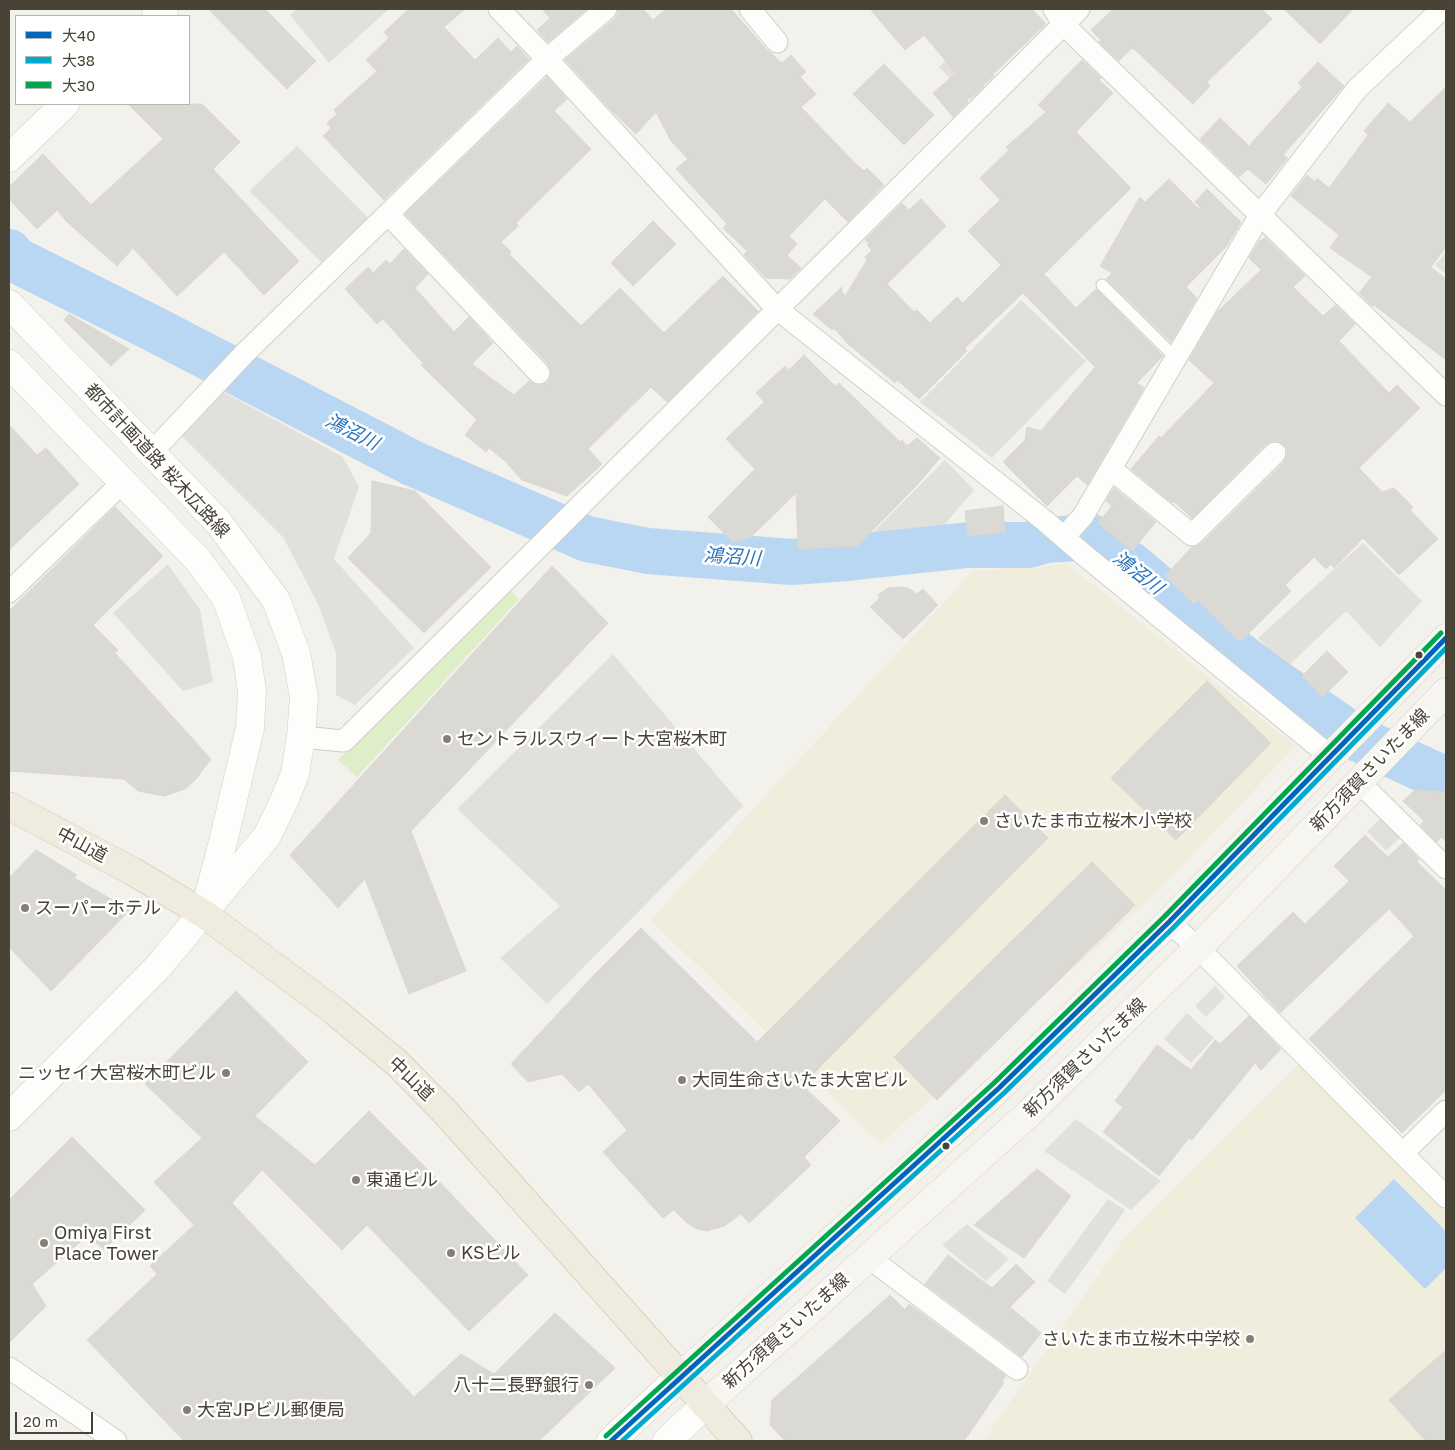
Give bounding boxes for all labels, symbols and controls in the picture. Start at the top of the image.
legend [15,15,190,105]
text: 大40 [62,26,95,44]
text: 大38 [62,51,95,69]
text: 大30 [62,76,95,94]
street label: 都市計画道路 桜木広路線 [80,380,234,542]
water label: 鴻沼川 [321,409,383,455]
water label: 鴻沼川 [703,544,761,570]
water label: 鴻沼川 [1109,546,1167,600]
unlabelled marker [1414,650,1424,660]
street label: 新方須賀さいたま線 [1306,704,1434,836]
place label: セントラルスウィート大宮桜木町 [457,728,727,750]
marker: セントラルスウィート大宮桜木町 [441,733,453,745]
place label: さいたま市立桜木小学校 [994,810,1192,832]
marker: さいたま市立桜木小学校 [978,815,990,827]
street label: 中山道 [53,823,111,867]
place label: スーパーホテル [35,897,161,919]
marker: スーパーホテル [19,902,31,914]
street label: 新方須賀さいたま線 [1019,994,1151,1122]
street label: 中山道 [384,1052,438,1106]
place label: ニッセイ大宮桜木町ビル [18,1062,216,1084]
marker: ニッセイ大宮桜木町ビル [220,1067,232,1079]
place label: 大同生命さいたま大宮ビル [692,1069,908,1091]
marker: 大同生命さいたま大宮ビル [676,1074,688,1086]
unlabelled marker [941,1141,951,1151]
place label: 東通ビル [366,1169,438,1191]
marker: 東通ビル [350,1174,362,1186]
place label: Omiya First Place Tower [54,1222,158,1264]
marker: Omiya First Place Tower [38,1237,50,1249]
place label: KSビル [461,1242,521,1264]
marker: KSビル [445,1247,457,1259]
street label: 新方須賀さいたま線 [719,1269,853,1393]
place label: さいたま市立桜木中学校 [1042,1328,1240,1350]
marker: さいたま市立桜木中学校 [1244,1333,1256,1345]
place label: 八十二長野銀行 [453,1374,579,1396]
marker: 八十二長野銀行 [583,1379,595,1391]
place label: 大宮JPビル郵便局 [197,1399,345,1421]
scale bar [18,1402,95,1434]
marker: 大宮JPビル郵便局 [181,1404,193,1416]
text: 20 m [23,1412,58,1430]

